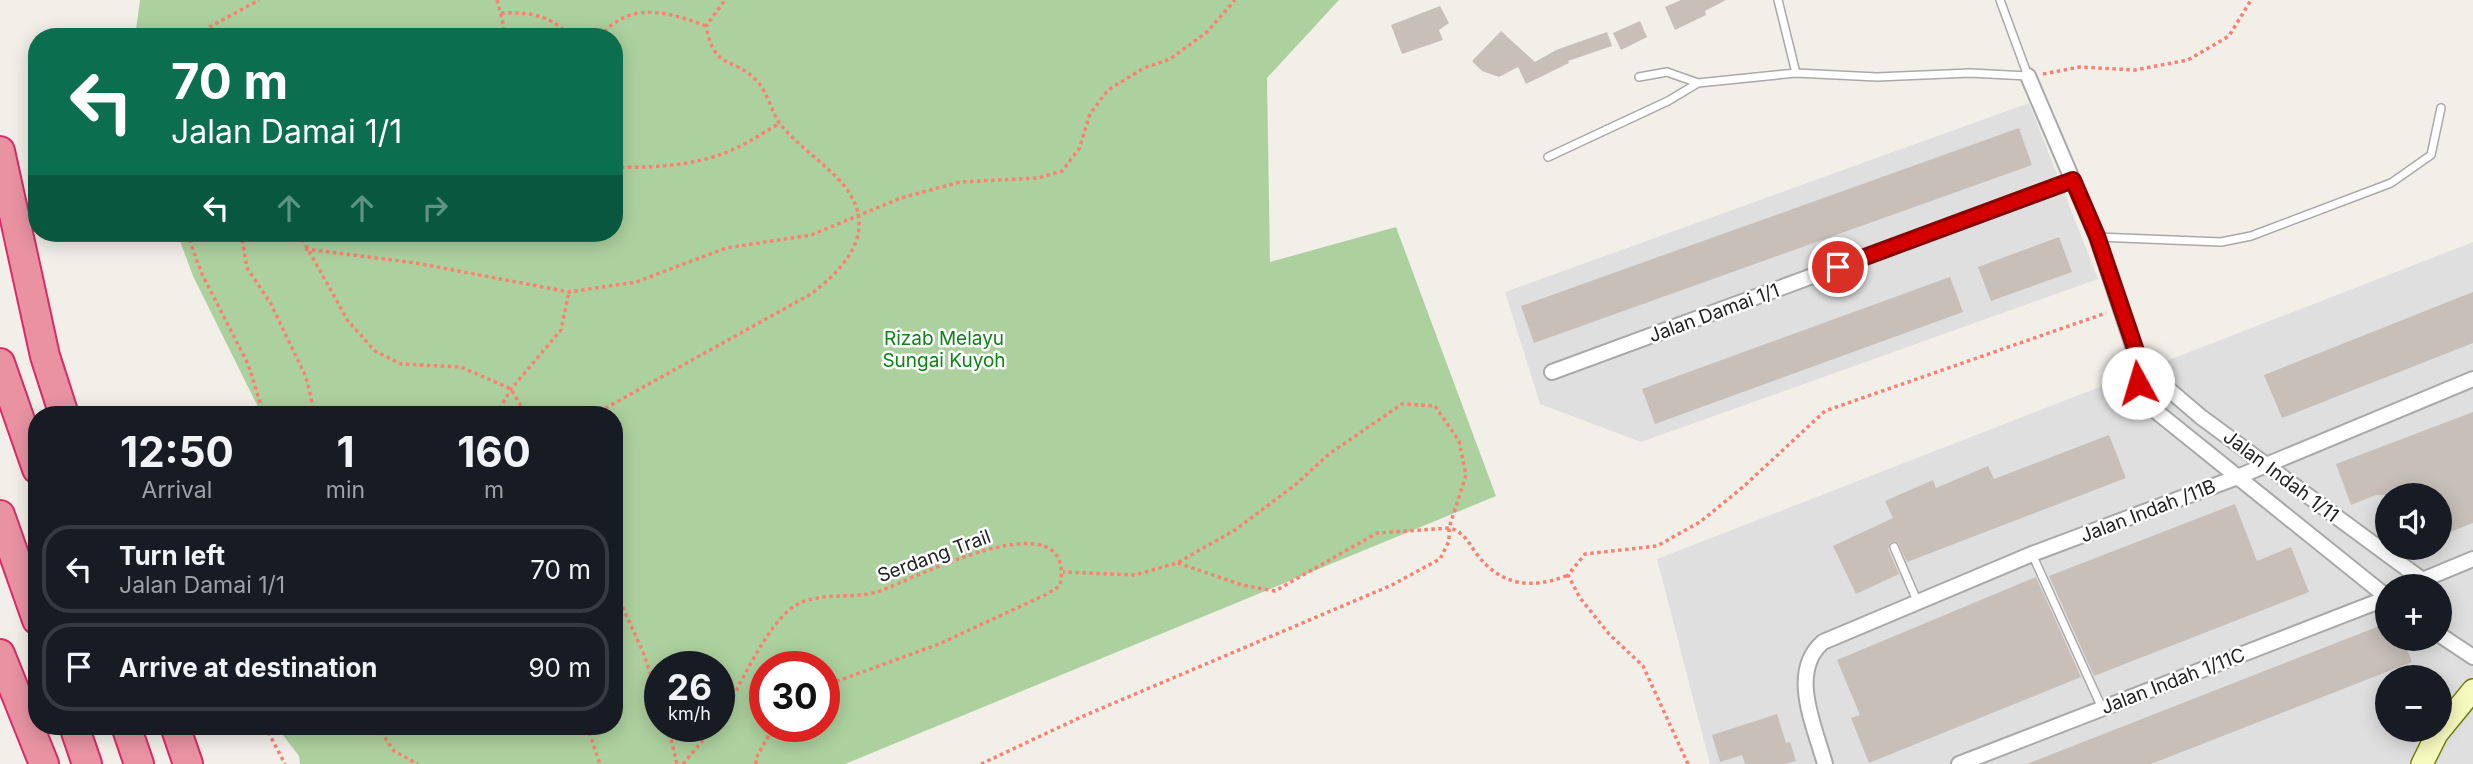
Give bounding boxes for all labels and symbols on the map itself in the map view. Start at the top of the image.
pin [1808,237,1868,297]
street label: Jalan Damai 1/1 [1646,279,1782,347]
park label: Rizab Melayu Sungai Kuyoh [882,327,1006,372]
position arrow [2101,346,2175,420]
street label: Jalan Indah 1/11 [2219,425,2343,527]
street label: Jalan Indah /11B [2077,475,2219,547]
street label: Serdang Trail [874,525,994,587]
street label: Jalan Indah 1/11C [2098,643,2248,719]
speed limit sign: 30 [749,651,840,742]

